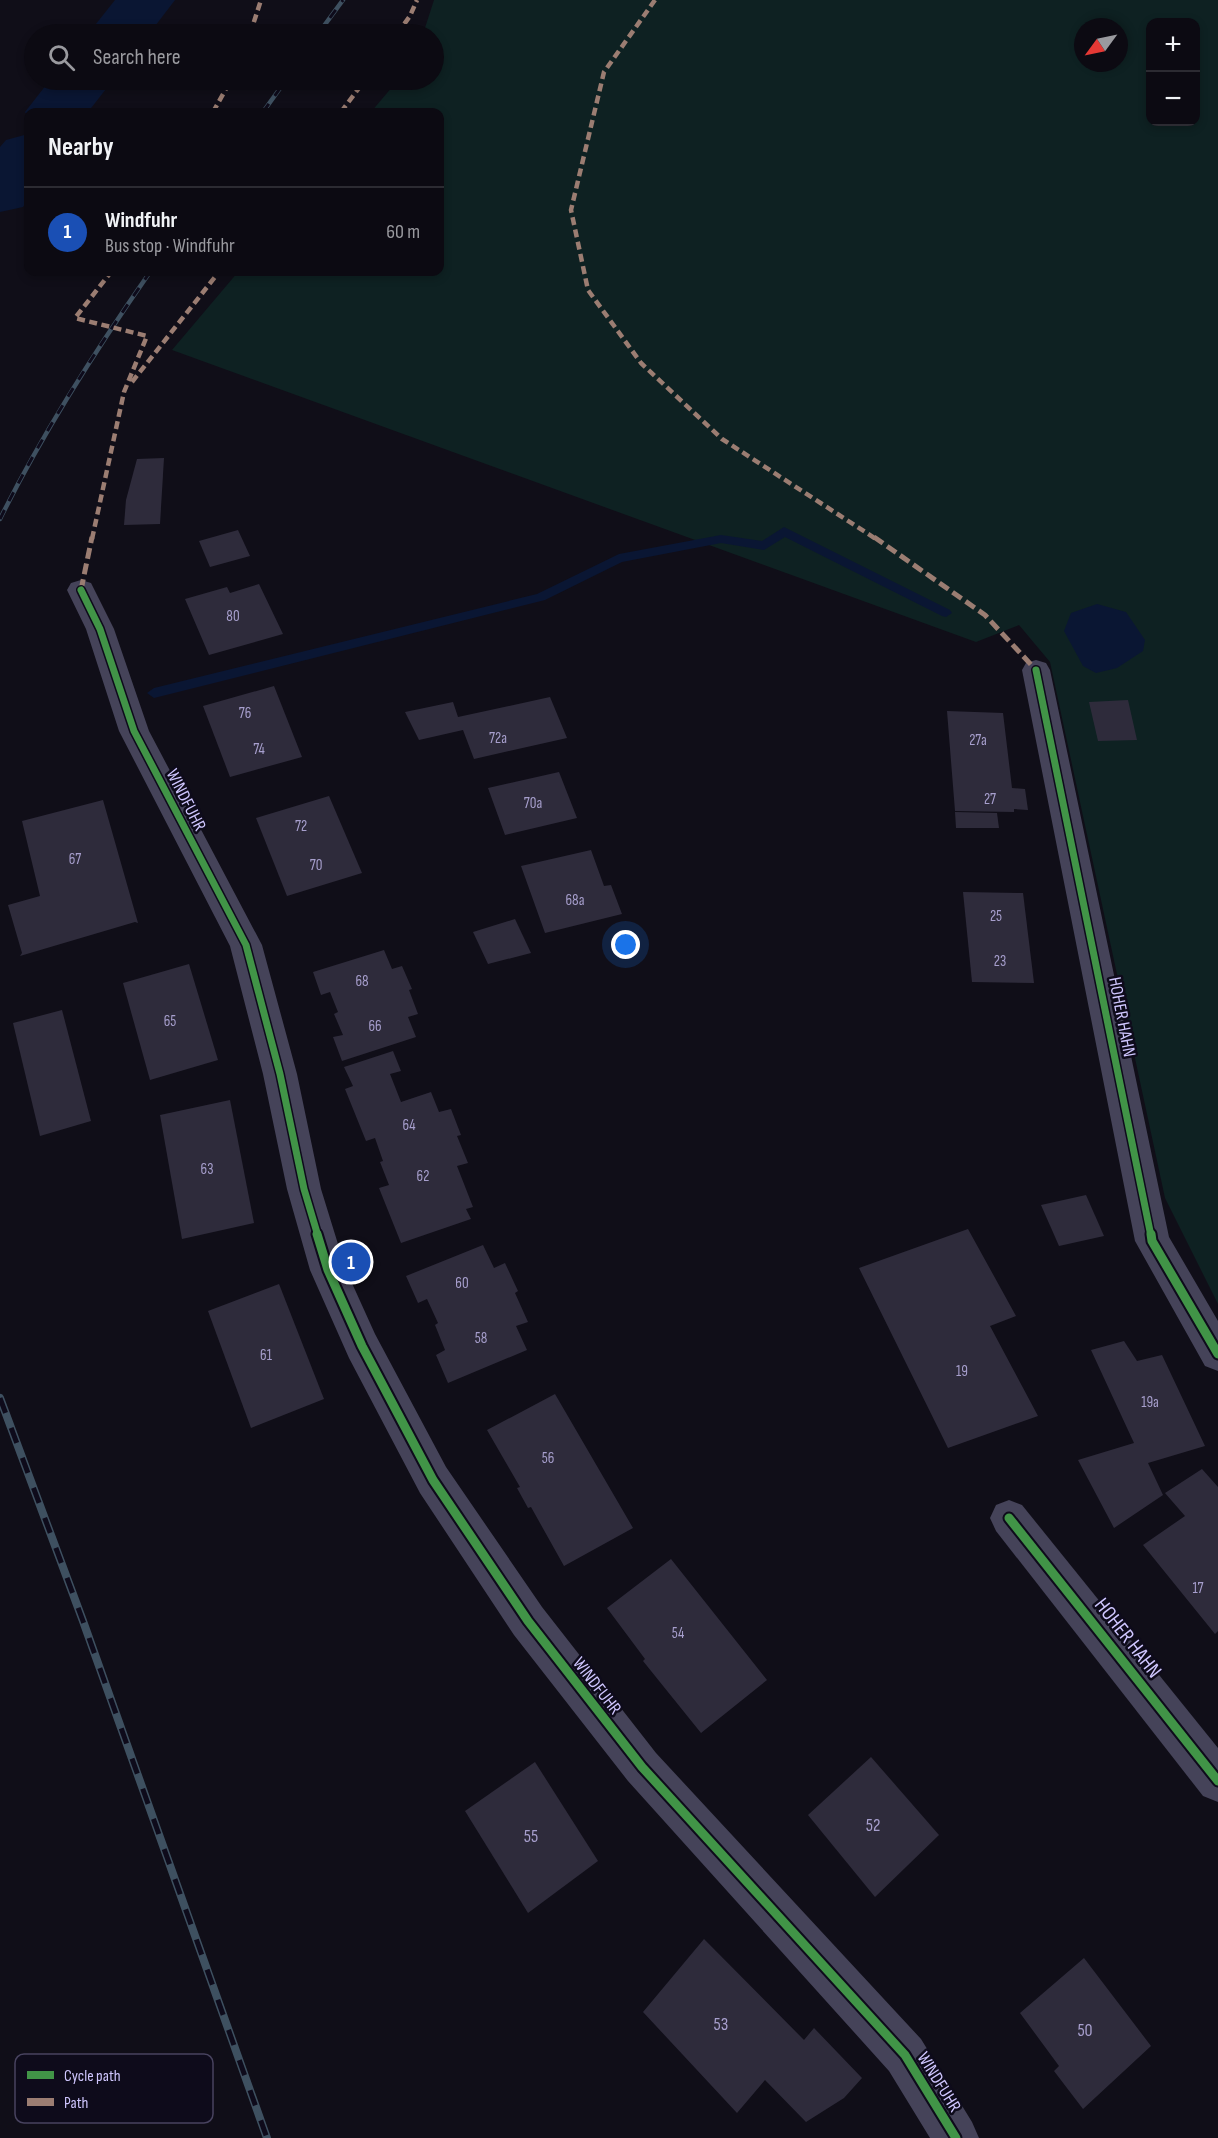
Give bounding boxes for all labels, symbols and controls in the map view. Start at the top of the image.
north arrow [1074,18,1128,72]
map controls [1146,18,1200,126]
button: + [1146,18,1200,72]
search box [24,24,444,90]
icon: search [45,41,78,74]
text: Search here [93,44,180,71]
button: − [1146,72,1200,126]
text: Nearby [48,132,114,163]
text: Windfuhr [105,207,177,234]
text: 1 [64,220,71,244]
text: 60 m [386,220,420,244]
text: Bus stop · Windfuhr [105,234,235,258]
house number: 80 [226,607,240,626]
house number: 76 [239,704,251,723]
house number: 72a [489,729,507,748]
house number: 27a [969,731,987,750]
house number: 74 [253,740,265,759]
street label: WINDFUHR [162,766,210,834]
house number: 27 [984,790,996,809]
house number: 70a [524,794,542,813]
house number: 72 [295,817,307,836]
house number: 67 [69,850,81,869]
house number: 70 [310,856,322,875]
house number: 68a [566,891,585,910]
house number: 25 [990,907,1002,926]
your location [611,930,640,959]
house number: 23 [994,952,1006,971]
house number: 68 [355,972,369,991]
street label: HOHER HAHN [1104,975,1140,1059]
house number: 65 [164,1012,176,1031]
house number: 66 [368,1017,382,1036]
house number: 64 [402,1116,416,1135]
house number: 63 [201,1160,213,1179]
house number: 62 [417,1167,429,1186]
pin: 1 [332,1240,370,1284]
house number: 60 [455,1274,469,1293]
house number: 58 [475,1329,487,1348]
house number: 61 [260,1346,273,1365]
house number: 19 [956,1362,968,1381]
house number: 19a [1141,1393,1159,1412]
house number: 56 [542,1449,554,1468]
house number: 17 [1192,1579,1204,1598]
street label: HOHER HAHN [1089,1593,1167,1683]
house number: 54 [672,1624,684,1643]
street label: WINDFUHR [568,1653,626,1719]
house number: 52 [866,1815,880,1836]
house number: 55 [524,1826,538,1847]
house number: 53 [714,2014,728,2035]
house number: 50 [1077,2020,1093,2041]
street label: WINDFUHR [912,2048,966,2116]
legend [15,2054,213,2123]
text: Cycle path [64,2067,121,2086]
text: Path [64,2094,88,2113]

